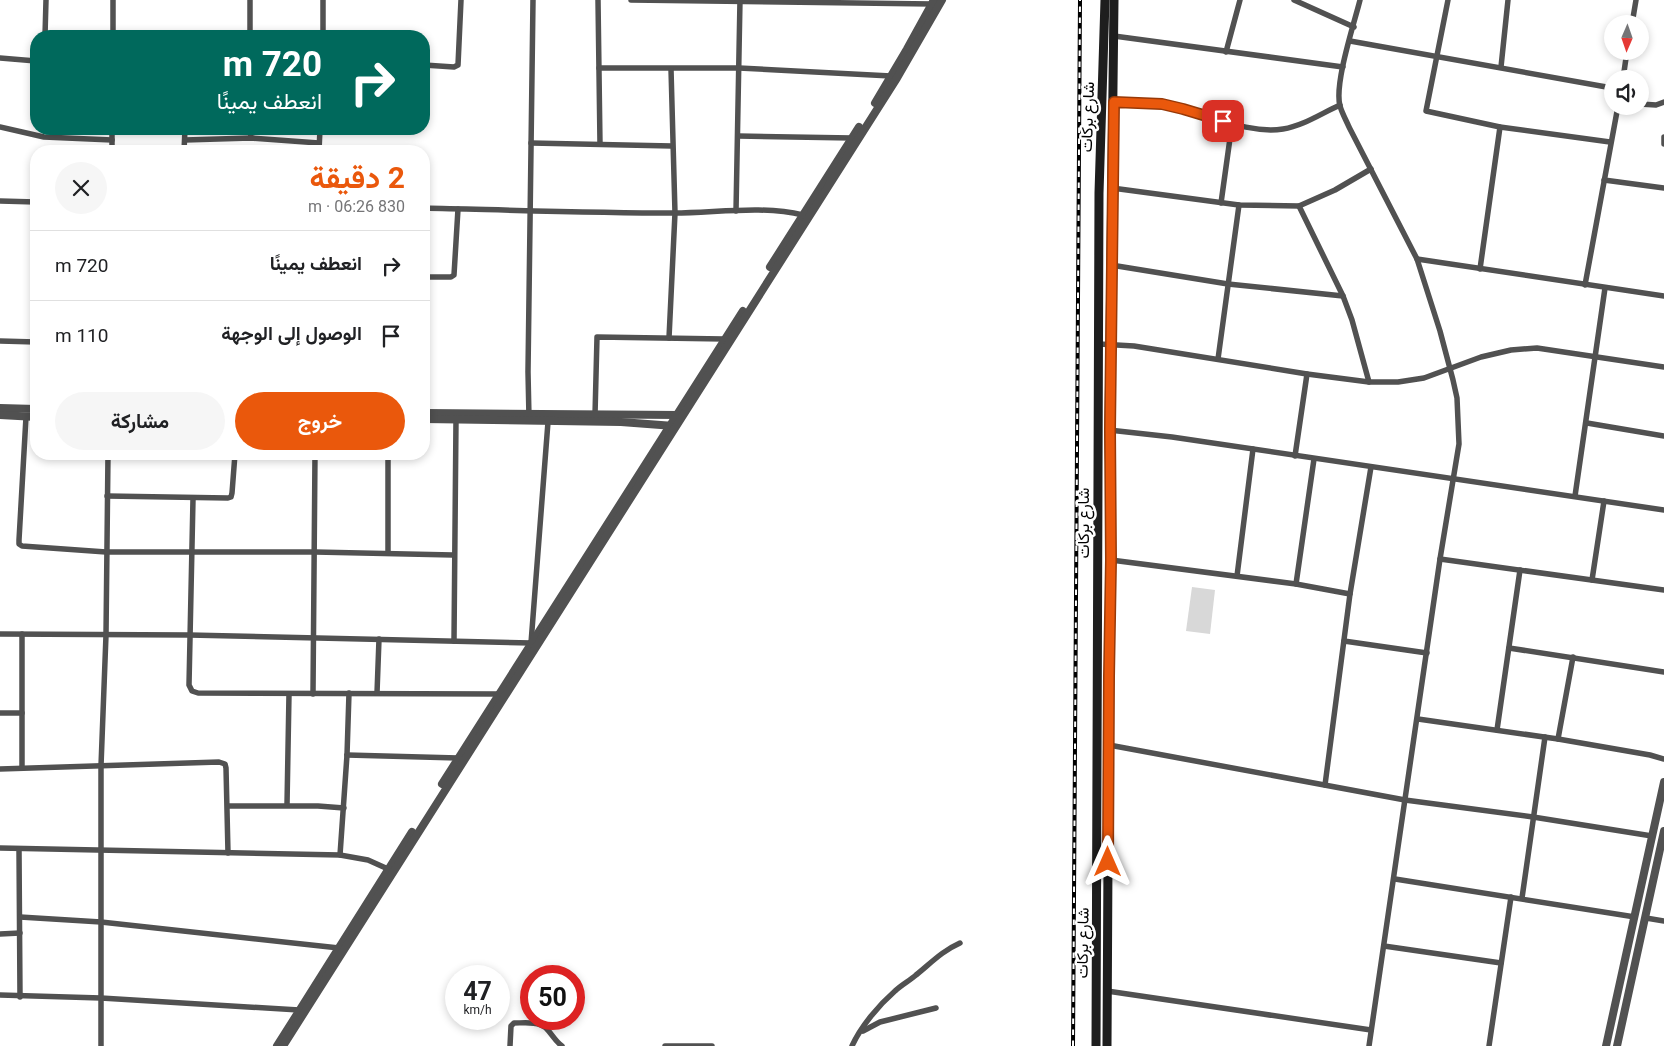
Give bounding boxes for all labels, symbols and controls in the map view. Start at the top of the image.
north arrow [1604,15,1649,60]
map controls [1604,15,1649,115]
text: 720 m [223,44,322,85]
icon: right [340,50,405,115]
button: sound [1604,70,1649,115]
street label: شارع بركات [1077,81,1100,153]
text: انعطف يمينًا [217,89,322,114]
pin [1202,100,1244,142]
icon: arrive [1209,107,1237,135]
text: 2 دقيقة [310,160,405,195]
button: close [55,162,107,214]
text: 830 m · 06:26 [308,197,405,216]
text: انعطف يمينًا [270,252,362,275]
icon: right [377,252,405,280]
text: 720 m [55,254,108,277]
text: الوصول إلى الوجهة [221,322,362,345]
icon: arrive [377,322,405,350]
text: 110 m [55,324,108,347]
button: مشاركة [55,392,225,450]
button: خروج [235,392,405,450]
street label: شارع بركات [1074,488,1095,558]
position arrow [1081,835,1133,887]
street label: شارع بركات [1072,907,1095,979]
speed limit sign: 50 [520,965,585,1030]
text: 47 [463,977,492,1006]
text: km/h [463,1003,492,1017]

